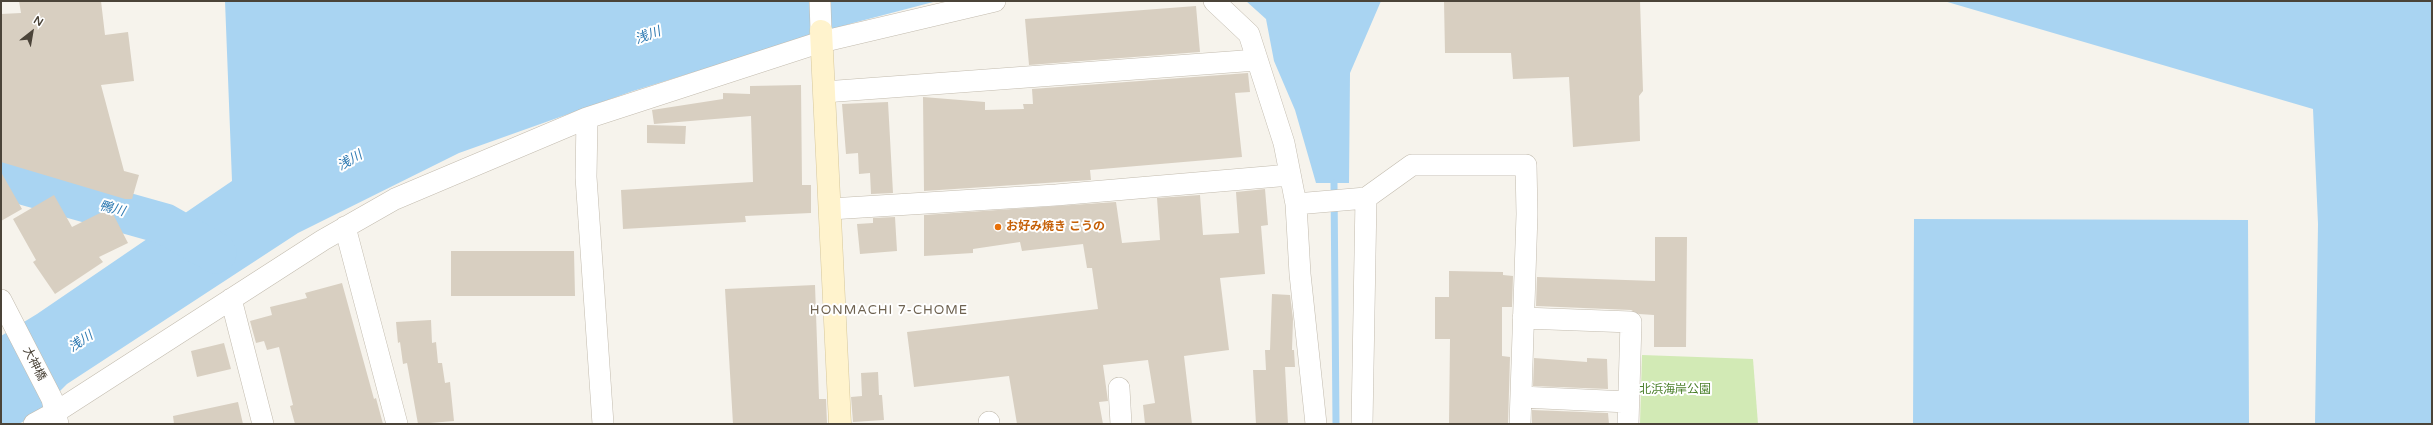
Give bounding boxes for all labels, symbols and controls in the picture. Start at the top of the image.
north arrow [12,12,52,52]
text: N [31,13,46,29]
water label: 浅川 [633,24,663,48]
water label: 浅川 [335,148,365,174]
water label: 鴨川 [97,198,127,220]
place label: お好み焼き こうの [1006,220,1105,234]
marker: お好み焼き こうの [993,222,1003,232]
district label: HONMACHI 7-CHOME [810,303,968,319]
water label: 浅川 [66,328,96,356]
street label: 大神橋 [19,345,49,383]
park label: 北浜海岸公園 [1639,383,1711,397]

